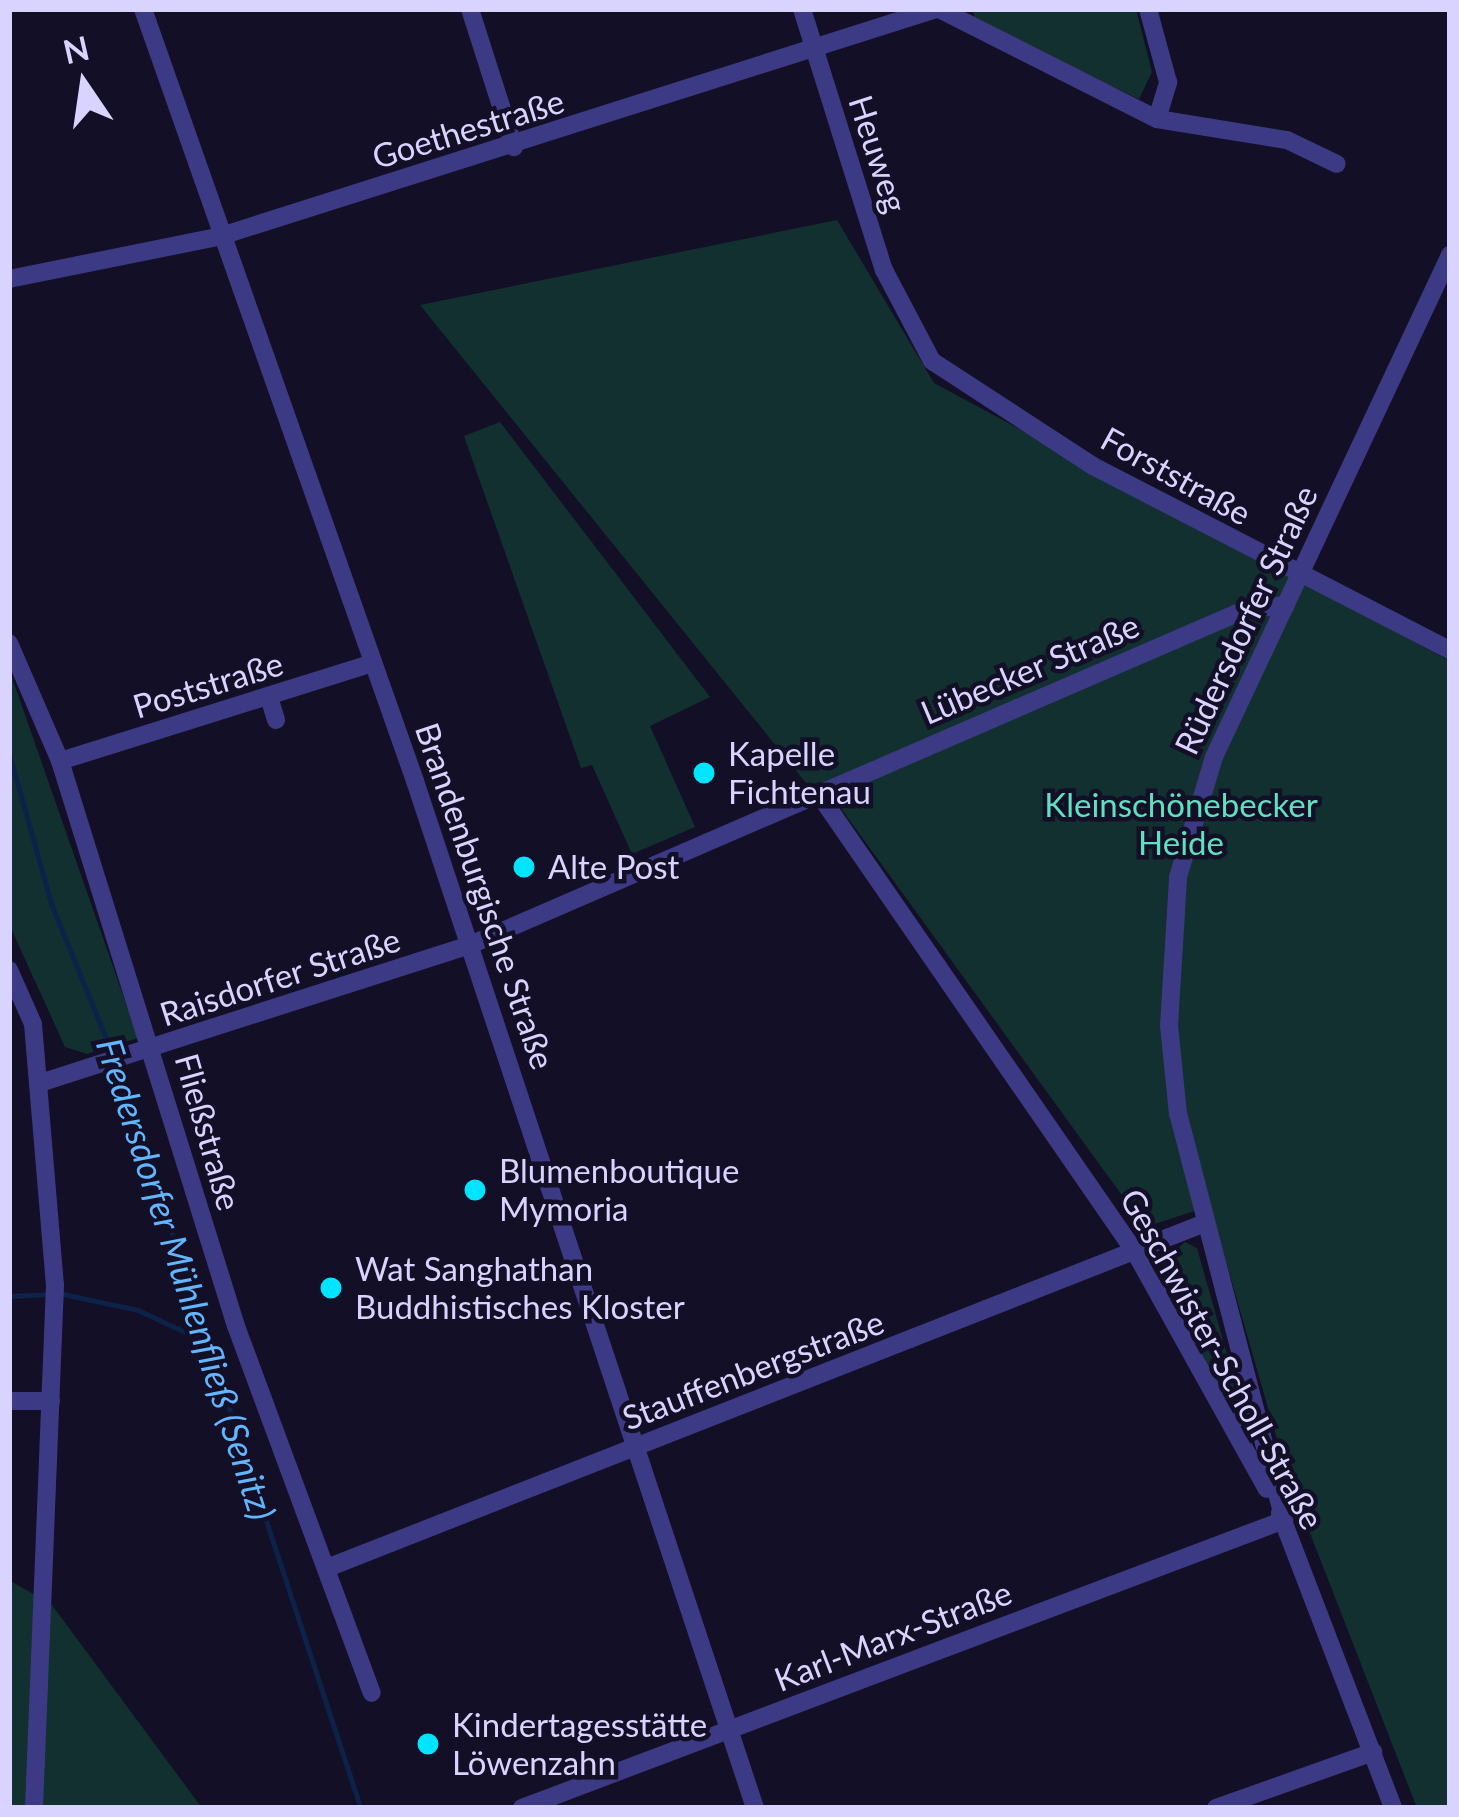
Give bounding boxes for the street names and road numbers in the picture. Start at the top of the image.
street label: Goethestraße [367,81,569,177]
street label: Heuweg [841,90,915,218]
street label: Forststraße [1094,419,1258,533]
street label: Rüdersdorfer Straße [1166,479,1326,761]
street label: Lübecker Straße [915,605,1145,733]
street label: Poststraße [128,643,288,727]
street label: Brandenburgische Straße [407,718,563,1074]
street label: Raisdorfer Straße [155,919,405,1035]
street label: Fließstraße [167,1049,249,1215]
street label: Geschwister-Scholl-Straße [1112,1182,1332,1536]
street label: Stauffenbergstraße [617,1302,889,1438]
street label: Karl-Marx-Straße [769,1573,1017,1699]

